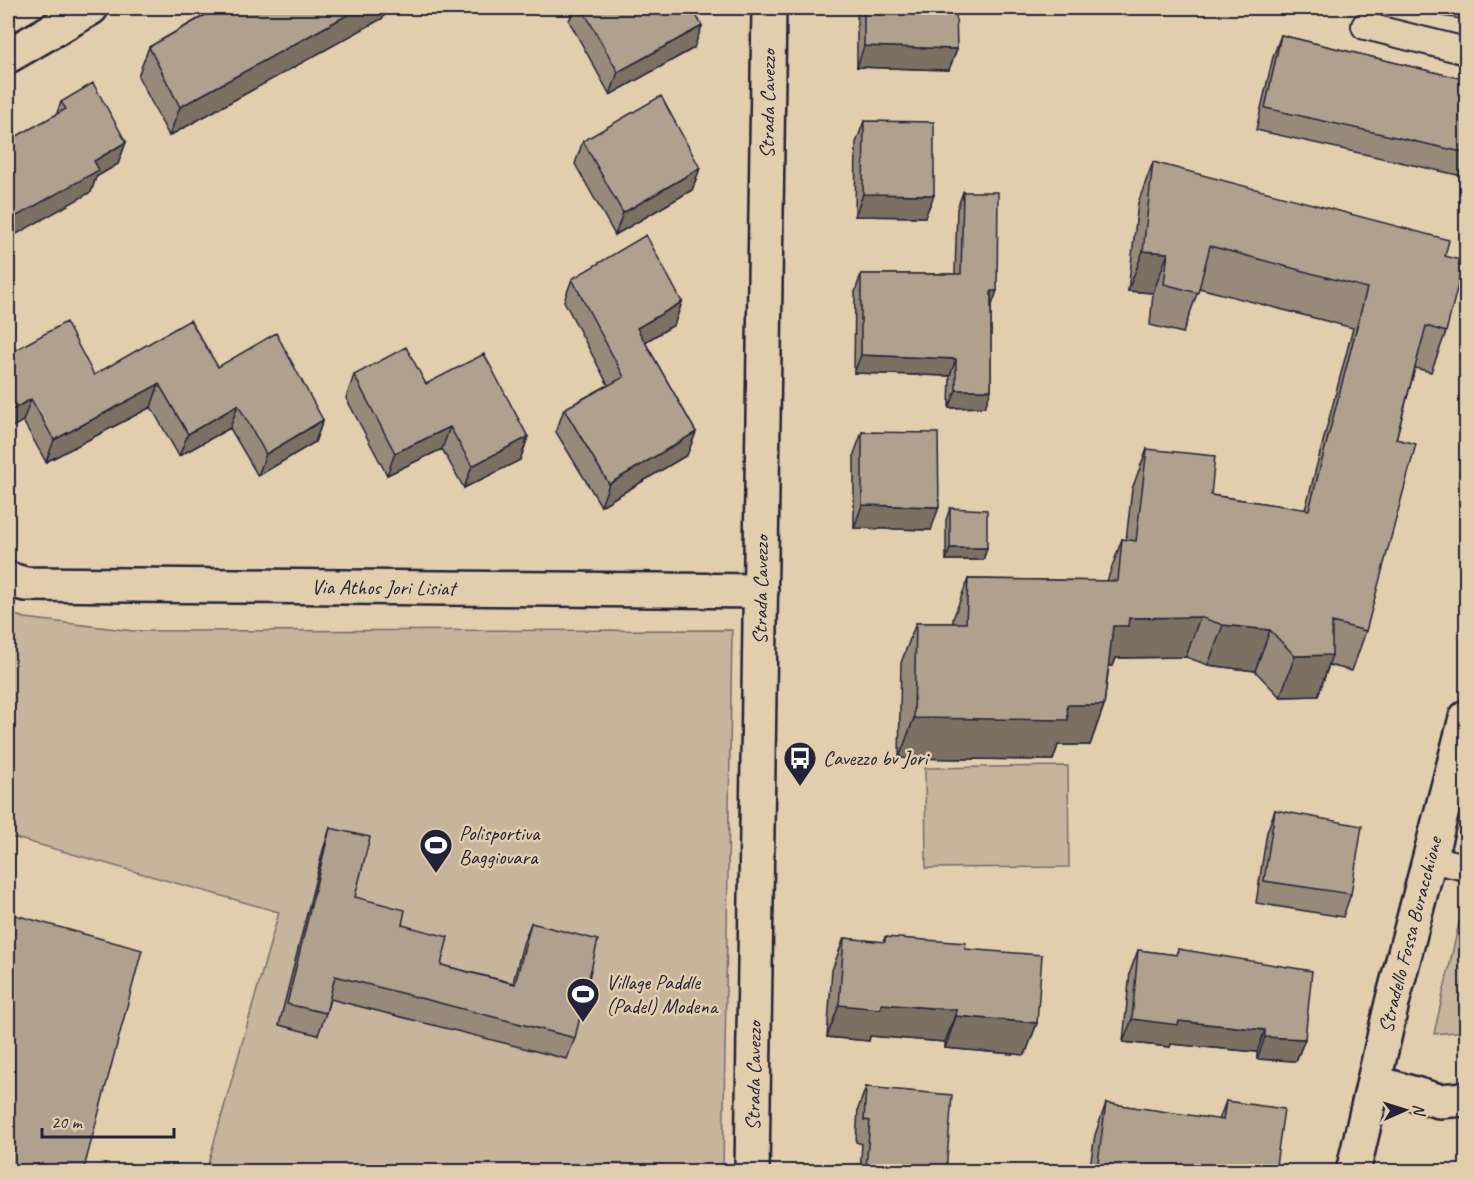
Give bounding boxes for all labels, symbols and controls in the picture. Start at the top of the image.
street label: Strada Cavezzo [754,47,781,159]
street label: Strada Cavezzo [747,533,774,645]
street label: Via Athos Jori Lisiat [311,574,458,601]
bus stop icon: Cavezzo bv Jori [782,740,818,787]
place label: Cavezzo bv Jori [823,745,931,771]
place label: Polisportiva Baggiovara [459,820,541,870]
sports icon: Polisportiva Baggiovara [418,827,454,874]
street label: Stradello Fossa Buracchione [1373,832,1448,1035]
place label: Village Paddle (Padel) Modena [606,969,720,1019]
sports icon: Village Paddle (Padel) Modena [565,976,601,1023]
street label: Strada Cavezzo [740,1019,767,1131]
north arrow [1375,1080,1435,1140]
scale bar [42,1101,174,1139]
text: N [1409,1104,1429,1118]
text: 20 m [51,1111,84,1133]

